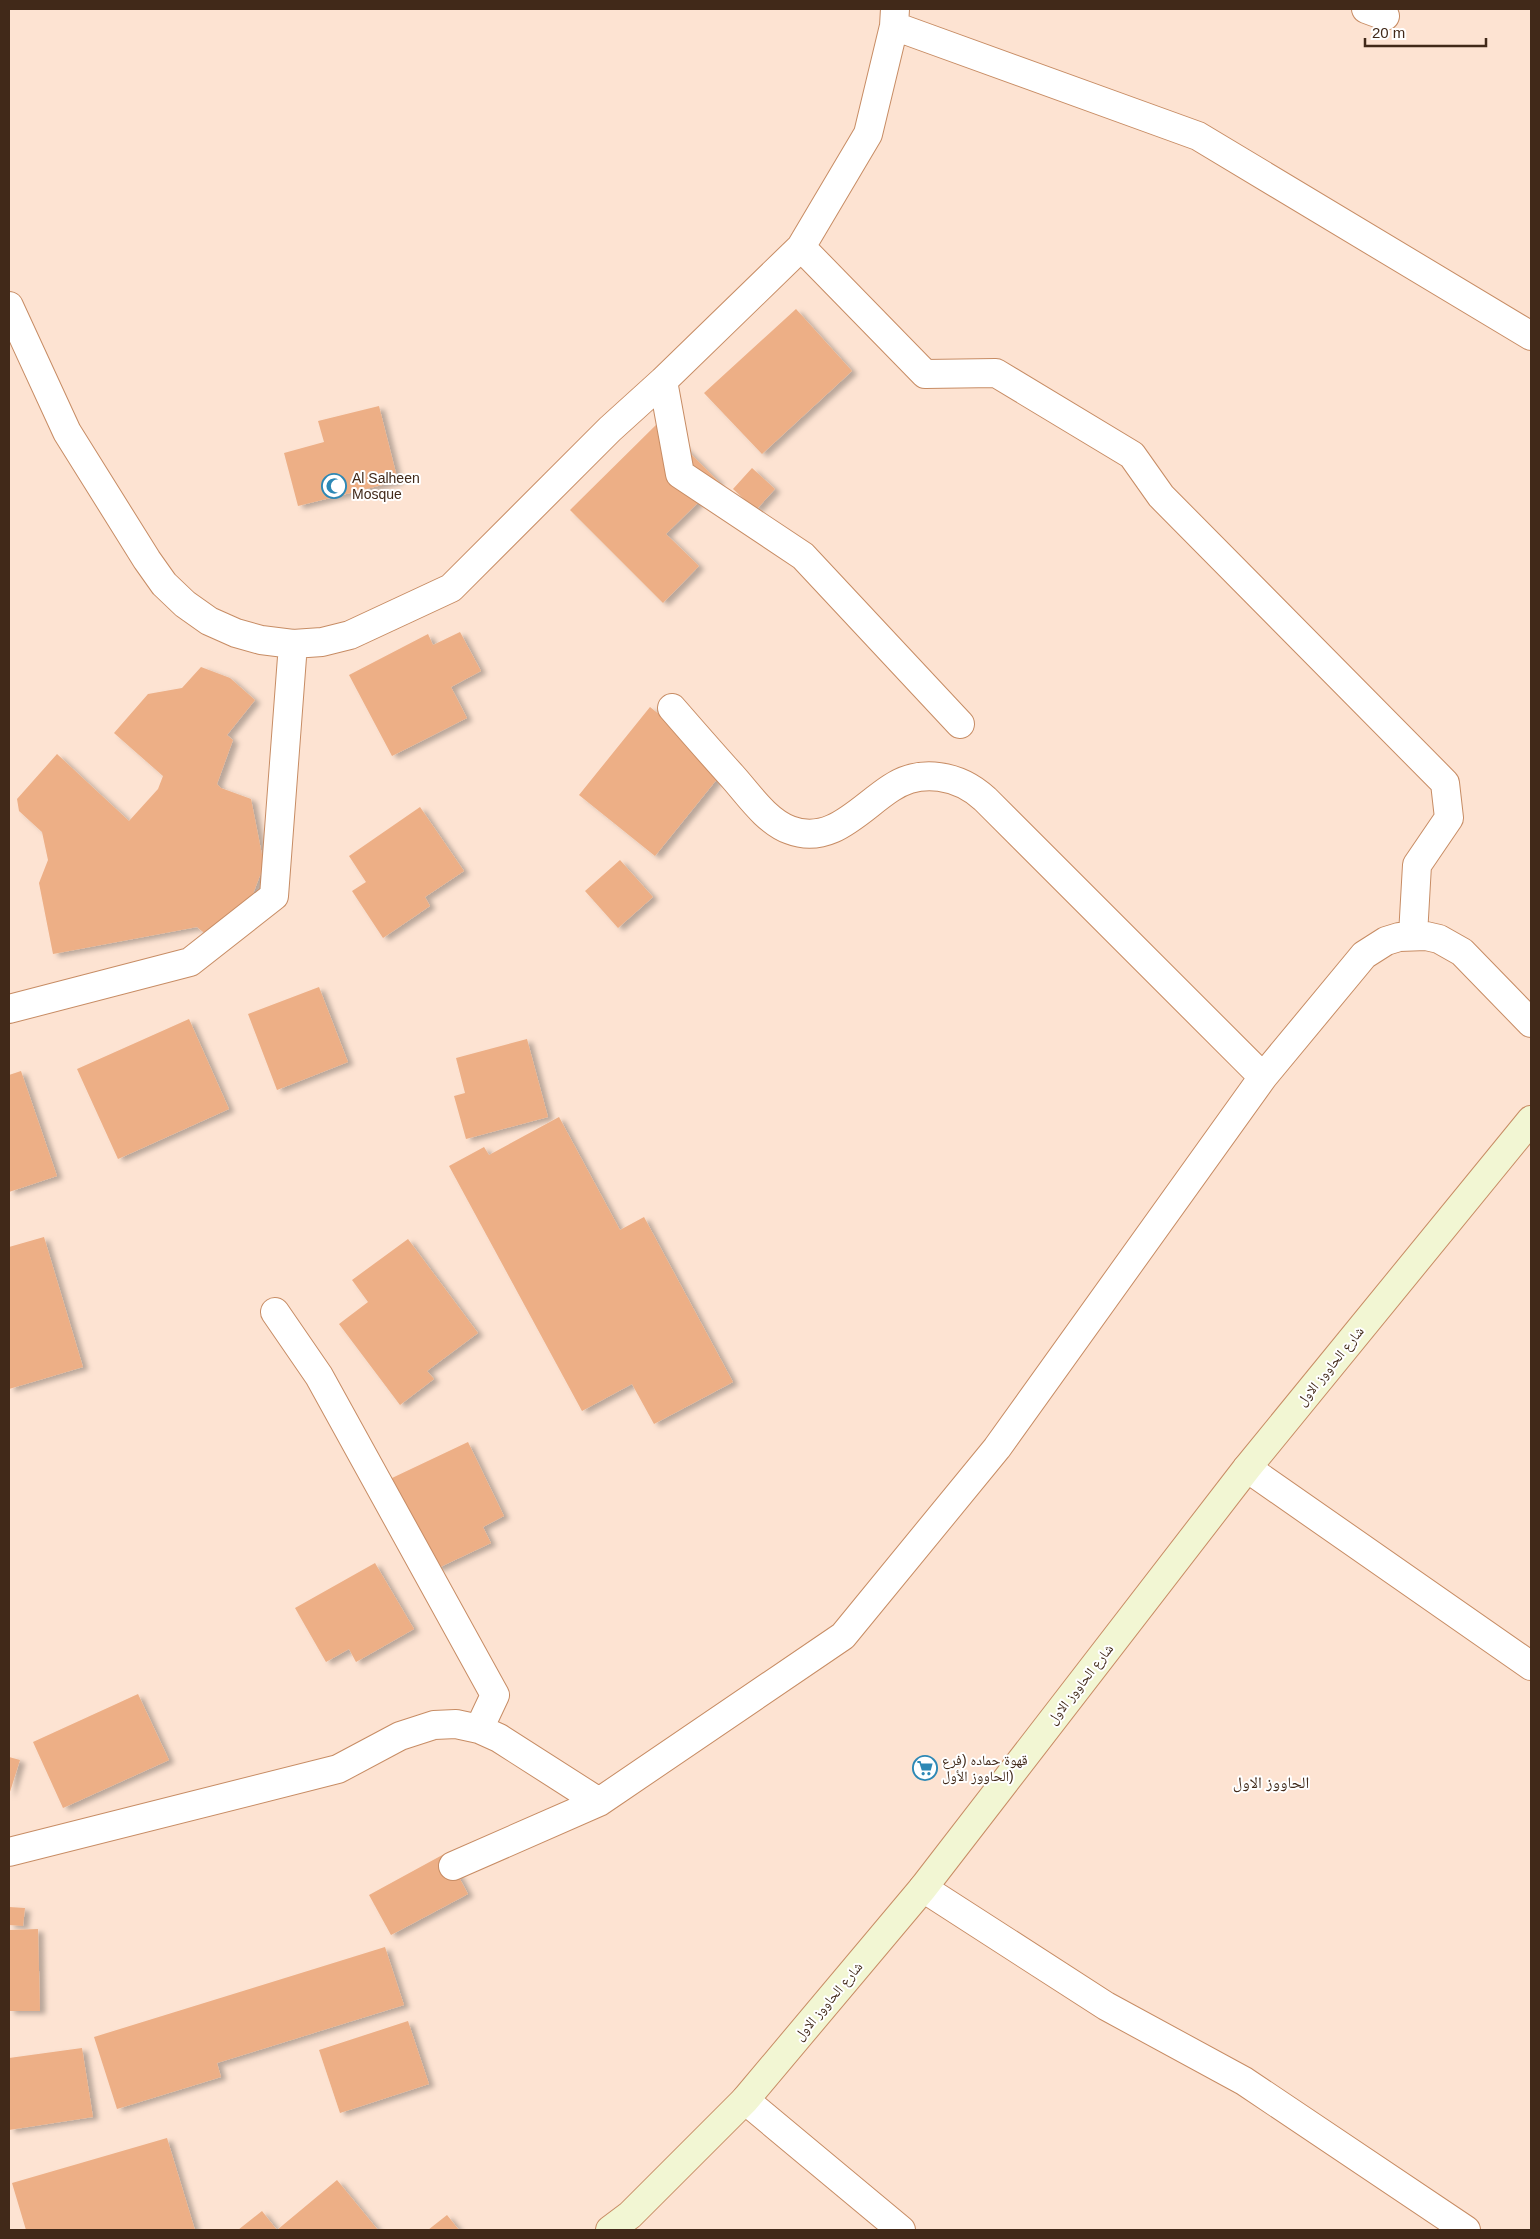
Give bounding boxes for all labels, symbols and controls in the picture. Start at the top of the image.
scale bar [1365,15,1486,47]
text: 20 m [1372,24,1405,41]
place label: Al Salheen Mosque [352,470,420,502]
mosque icon: Al Salheen Mosque [321,473,347,499]
street label: شارع الحاووز الاول [1293,1323,1368,1410]
street label: شارع الحاووز الاول [1044,1641,1118,1729]
place label: قهوة حماده (فرع الحاووز الأول) [942,1752,1028,1785]
supermarket icon: قهوة حماده (فرع الحاووز الأول) [912,1755,938,1781]
district label: الحاووز الاول [1233,1774,1309,1793]
street label: شارع الحاووز الاول [791,1958,867,2045]

